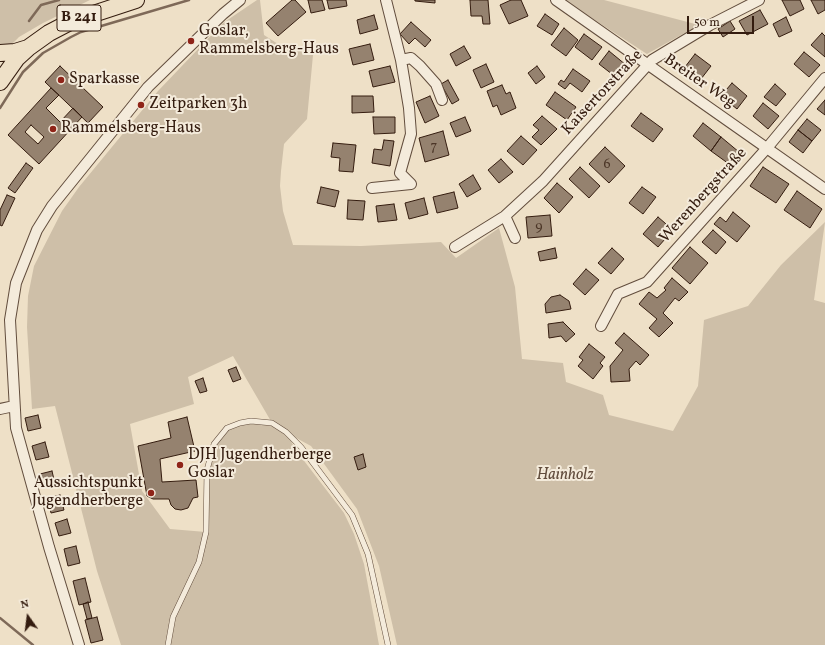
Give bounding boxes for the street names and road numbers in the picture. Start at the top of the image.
road number: B 241 [57,5,101,31]
street label: Kaisertorstraße [559,46,647,140]
street label: Breiter Weg [659,51,739,113]
street label: Werenbergstraße [656,144,752,248]

